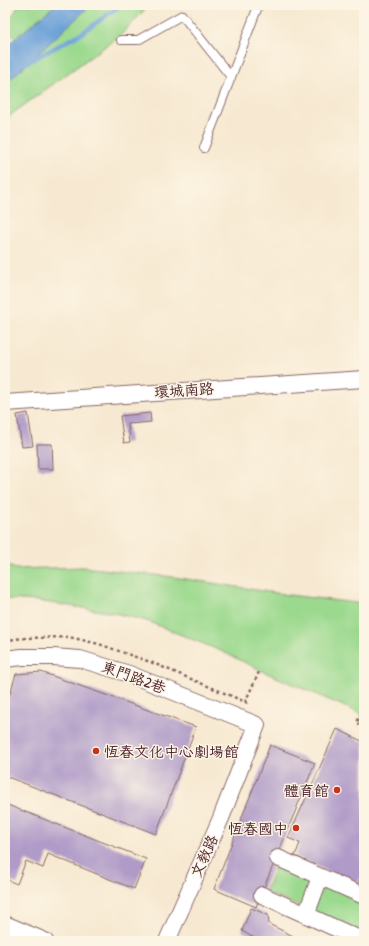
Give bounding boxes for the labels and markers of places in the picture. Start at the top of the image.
place label: 恆春文化中心劇場館 [104,741,239,762]
marker: 恆春文化中心劇場館 [91,746,101,756]
place label: 體育館 [284,780,329,801]
marker: 體育館 [332,785,342,795]
place label: 恆春國中 [228,818,288,839]
marker: 恆春國中 [291,823,301,833]

